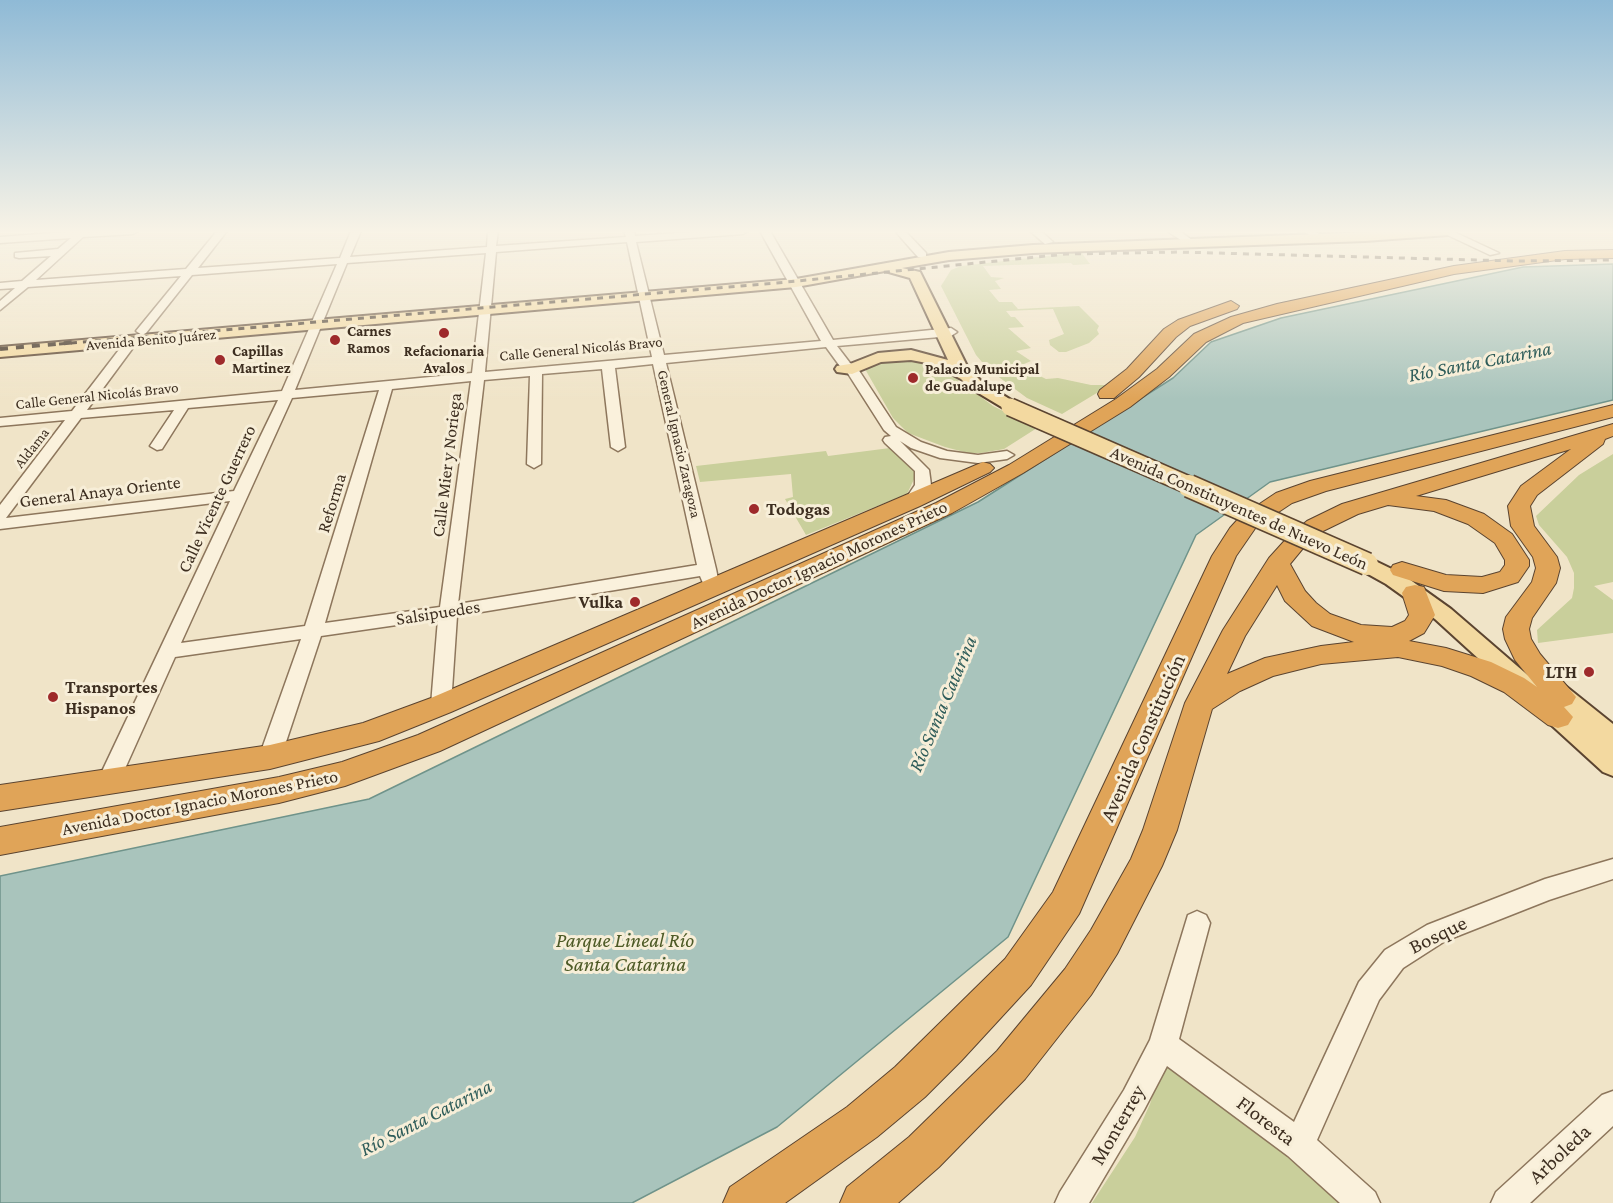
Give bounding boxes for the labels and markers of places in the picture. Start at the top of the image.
place label: Carnes Ramos [347,322,391,357]
marker: Refacionaria Avalos [437,326,451,340]
marker: Carnes Ramos [328,333,342,347]
place label: Capillas Martinez [232,342,291,377]
place label: Refacionaria Avalos [404,342,484,377]
marker: Capillas Martinez [213,353,227,367]
place label: Palacio Municipal de Guadalupe [925,360,1039,395]
marker: Palacio Municipal de Guadalupe [906,371,920,385]
place label: Todogas [766,498,830,520]
marker: Todogas [747,502,761,516]
place label: Vulka [579,591,623,613]
marker: Vulka [628,595,642,609]
place label: LTH [1546,661,1577,683]
marker: LTH [1582,665,1596,679]
place label: Transportes Hispanos [65,676,158,718]
marker: Transportes Hispanos [46,690,60,704]

